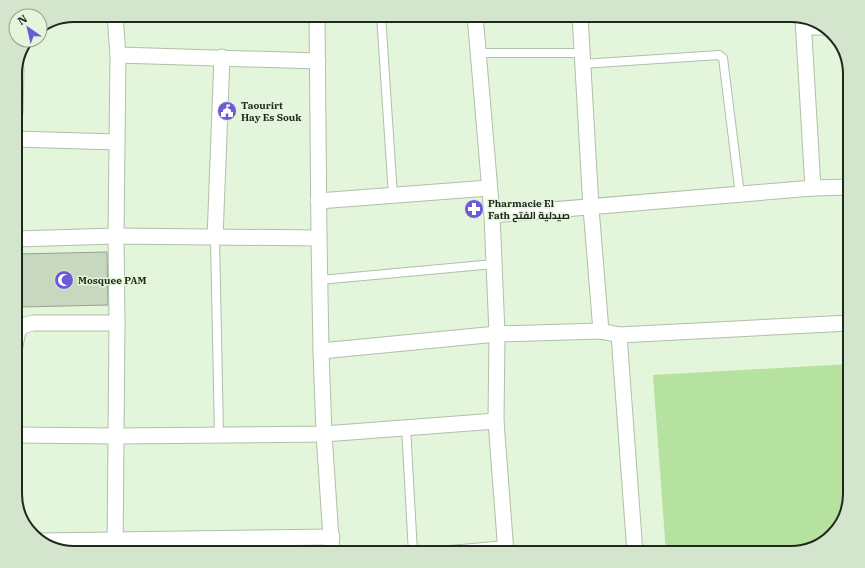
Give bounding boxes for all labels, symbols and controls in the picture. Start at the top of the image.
north arrow [8,8,48,48]
text: N [15,11,30,28]
place label: Taourirt Hay Es Souk [241,99,302,124]
public building icon: Taourirt Hay Es Souk [216,100,238,122]
place label: Pharmacie El Fath صيدلية الفتح [488,197,570,223]
pharmacy icon: Pharmacie El Fath صيدلية الفتح [463,198,485,220]
mosque icon: Mosquee PAM [53,269,75,291]
place label: Mosquee PAM [78,274,146,287]

